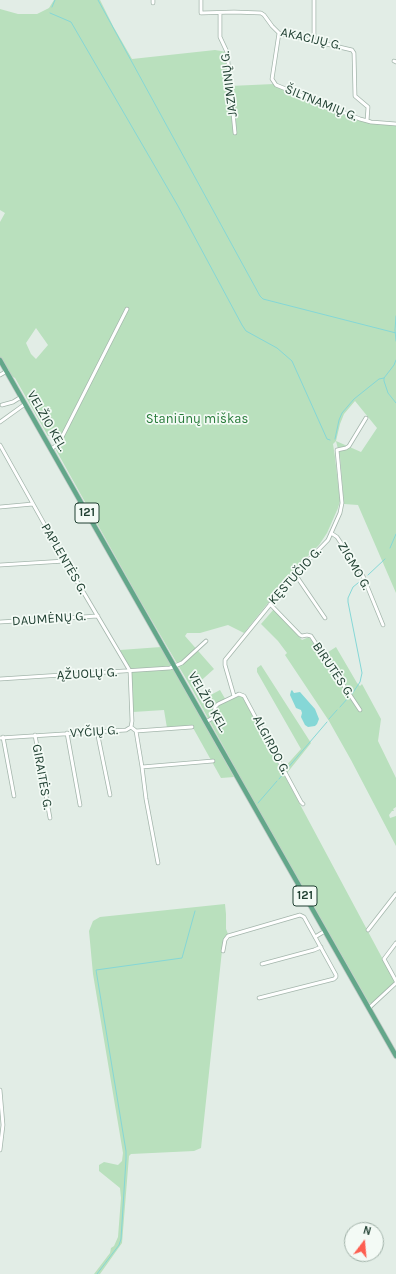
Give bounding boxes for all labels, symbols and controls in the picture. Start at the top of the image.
street label: AKACIJŲ G. [279,24,343,54]
street label: JAZMINŲ G. [217,50,241,118]
street label: ŠILTNAMIŲ G. [283,81,359,125]
street label: VELŽIO KEL. [23,388,71,454]
park label: Staniūnų miškas [146,411,248,427]
road number: 121 [75,503,99,523]
street label: PAPLENTĖS G. [37,521,91,597]
street label: ZIGMO G. [334,539,374,593]
street label: KĘSTUČIO G. [265,544,325,608]
street label: DAUMĖNŲ G. [12,609,86,629]
street label: BIRUTĖS G. [309,639,357,701]
street label: ĄŽUOLŲ G. [56,665,118,683]
street label: VELŽIO KEL. [184,669,232,735]
street label: ALGIRDO G. [249,713,293,777]
street label: VYČIŲ G. [69,723,119,741]
street label: GIRAITĖS G. [29,743,55,811]
road number: 121 [293,886,317,906]
north arrow [344,1222,384,1262]
text: N [362,1224,373,1238]

